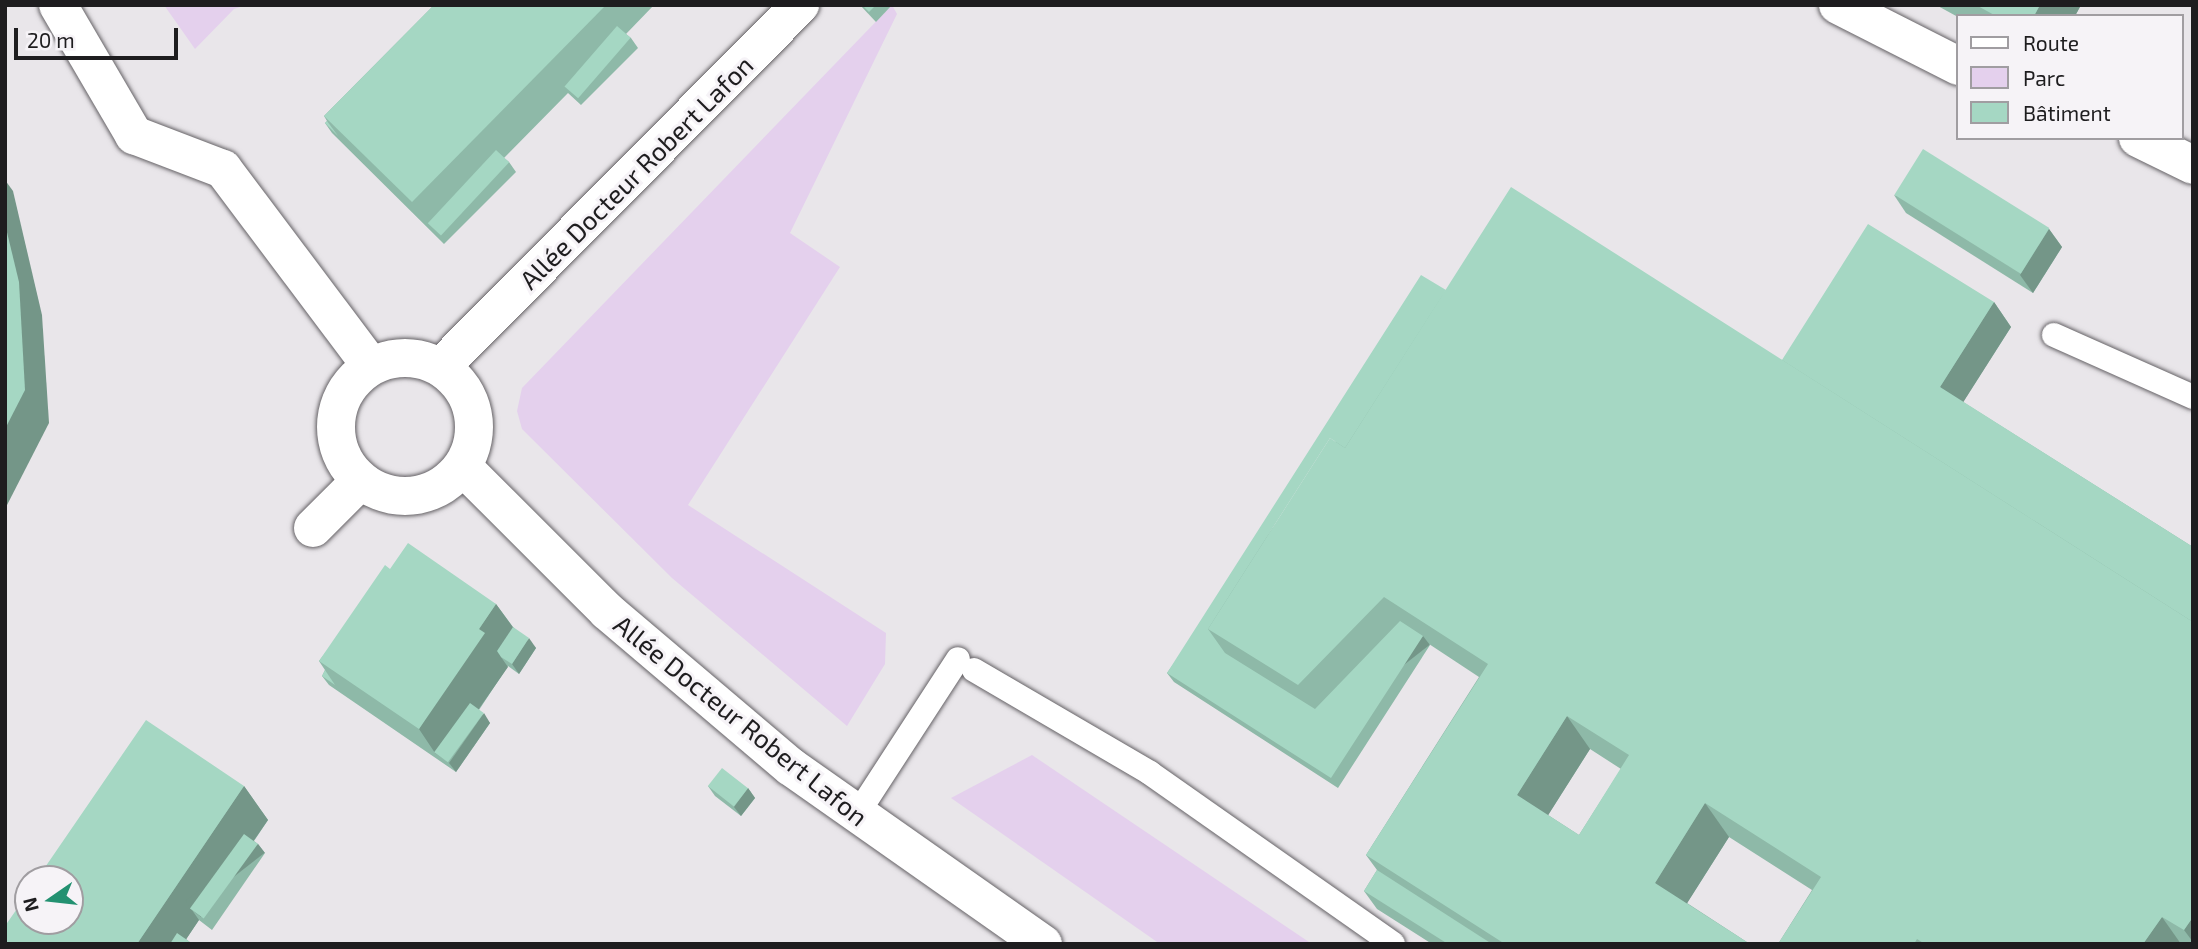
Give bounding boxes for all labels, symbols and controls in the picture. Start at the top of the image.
scale bar [18,14,182,58]
legend [1956,14,2184,140]
text: 20 m [27,27,75,52]
text: Route [2023,30,2079,55]
street label: Allée Docteur Robert Lafon [513,49,759,295]
text: Parc [2023,65,2065,90]
text: Bâtiment [2023,100,2111,125]
street label: Allée Docteur Robert Lafon [608,608,874,832]
north arrow [14,865,84,935]
text: N [17,895,43,914]

